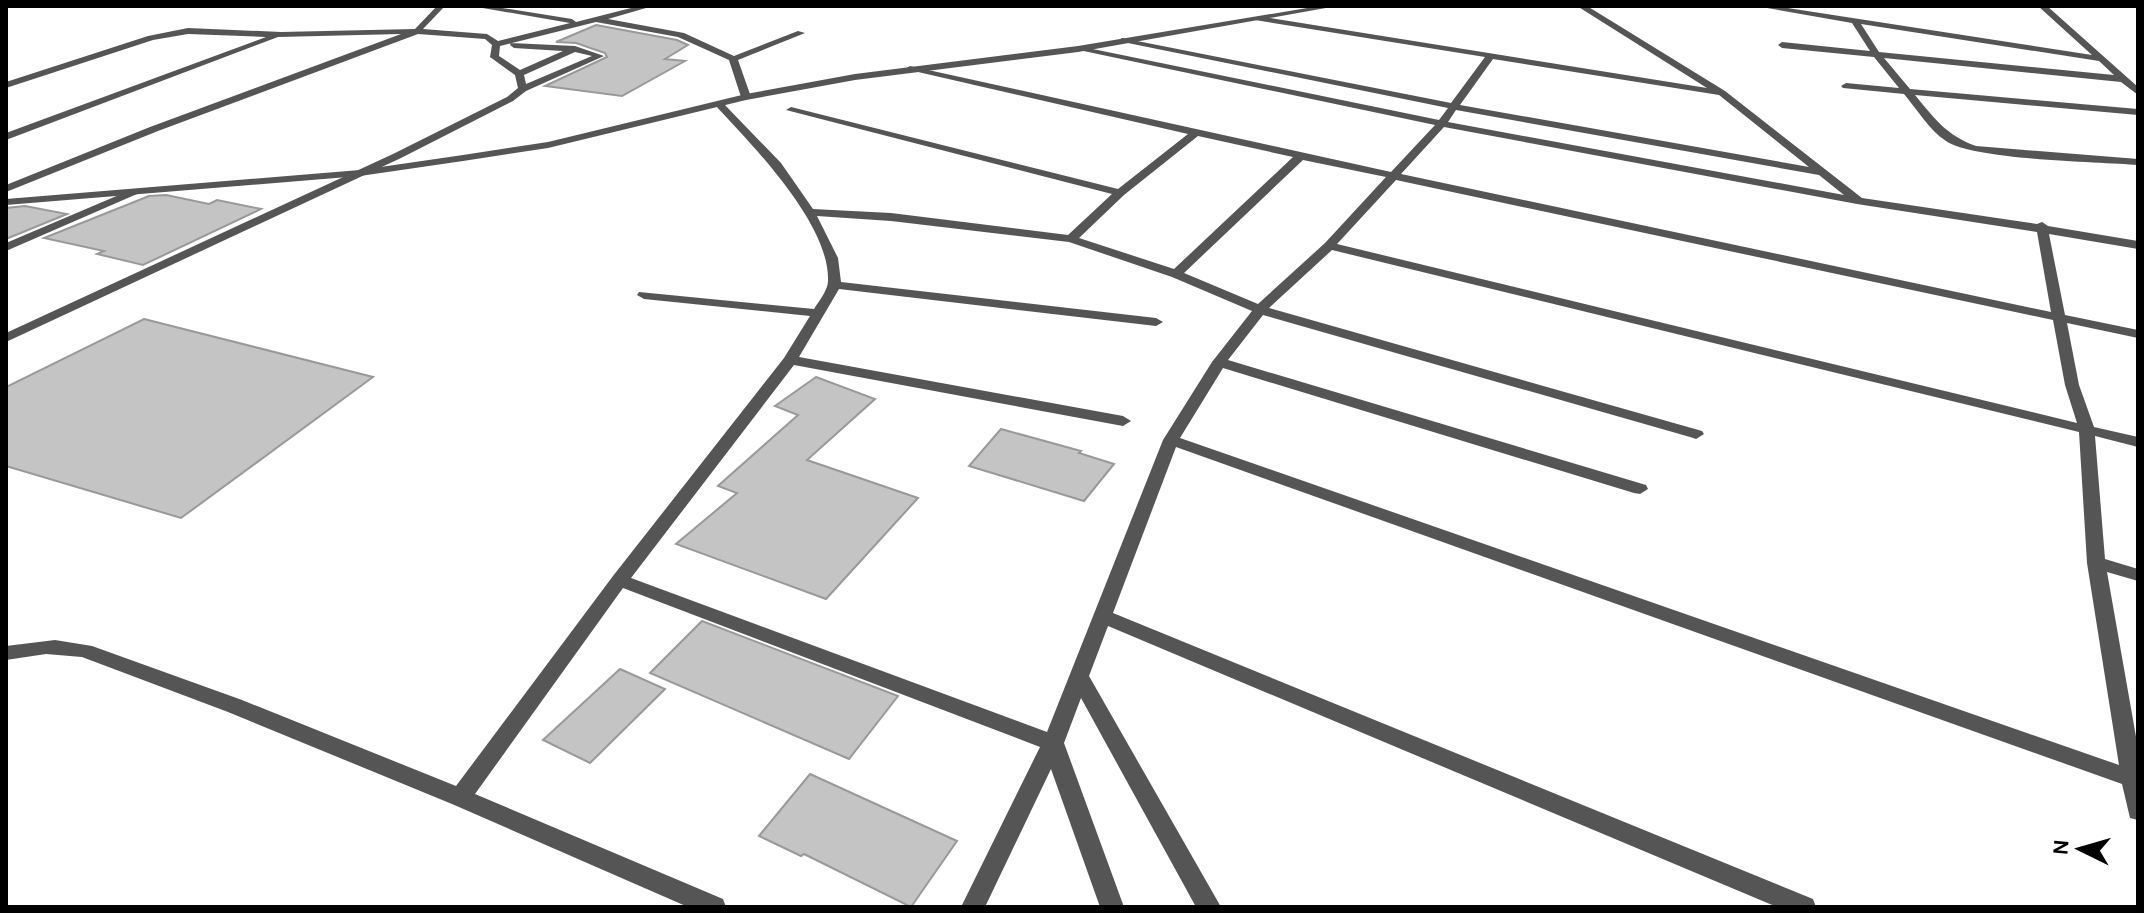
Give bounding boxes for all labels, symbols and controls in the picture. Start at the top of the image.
north arrow [2040,809,2120,889]
text: N [2047,838,2075,856]

